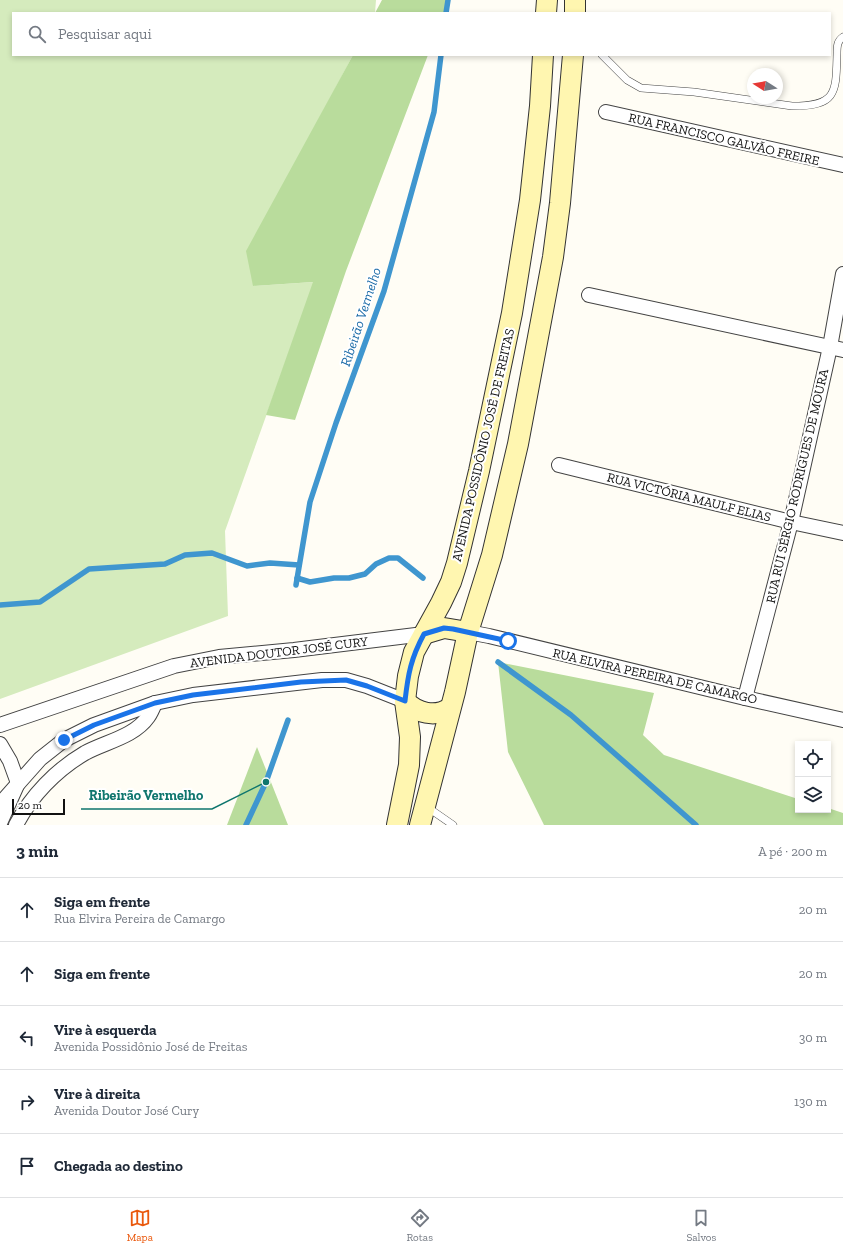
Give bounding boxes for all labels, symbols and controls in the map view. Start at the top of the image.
search box [12,12,831,56]
icon: search [26,23,48,45]
text: Pesquisar aqui [58,25,152,43]
north arrow [747,68,783,104]
street label: RUA FRANCISCO GALVÃO FREIRE [627,110,821,168]
water label: Ribeirão Vermelho [337,265,385,369]
street label: AVENIDA POSSIDÔNIO JOSÉ DE FREITAS [449,327,517,563]
street label: RUA RUI SÉRGIO RODRIGUES DE MOURA [763,367,831,605]
street label: RUA VICTÓRIA MAULF ELIAS [605,469,773,525]
route start [499,632,517,650]
street label: AVENIDA DOUTOR JOSÉ CURY [189,634,369,670]
street label: RUA ELVIRA PEREIRA DE CAMARGO [551,645,759,707]
route end [55,731,73,749]
map controls [795,741,831,813]
button: locate [795,741,831,777]
button: layers [795,777,831,813]
callout: Ribeirão Vermelho [81,783,212,809]
text: Ribeirão Vermelho [89,787,204,804]
scale bar [12,797,65,816]
text: 20 m [18,799,42,812]
text: 3 min [16,841,58,861]
text: A pé · 200 m [758,844,827,859]
text: Siga em frente [54,893,150,911]
icon: ahead [16,899,38,921]
text: 20 m [799,902,827,917]
text: Rua Elvira Pereira de Camargo [54,911,225,926]
icon: ahead [16,963,38,985]
text: Siga em frente [54,965,150,983]
text: 20 m [799,966,827,981]
text: Vire à esquerda [54,1021,157,1039]
icon: left [16,1027,38,1049]
text: 30 m [799,1030,827,1045]
text: Avenida Possidônio José de Freitas [54,1039,247,1054]
text: Vire à direita [54,1085,140,1103]
icon: right [16,1091,38,1113]
text: 130 m [794,1094,827,1109]
text: Avenida Doutor José Cury [54,1103,199,1118]
icon: arrive [16,1155,38,1177]
text: Chegada ao destino [54,1157,183,1175]
tab: Mapa [127,1207,153,1244]
tab: Rotas [406,1207,433,1244]
tab: Salvos [686,1207,716,1244]

